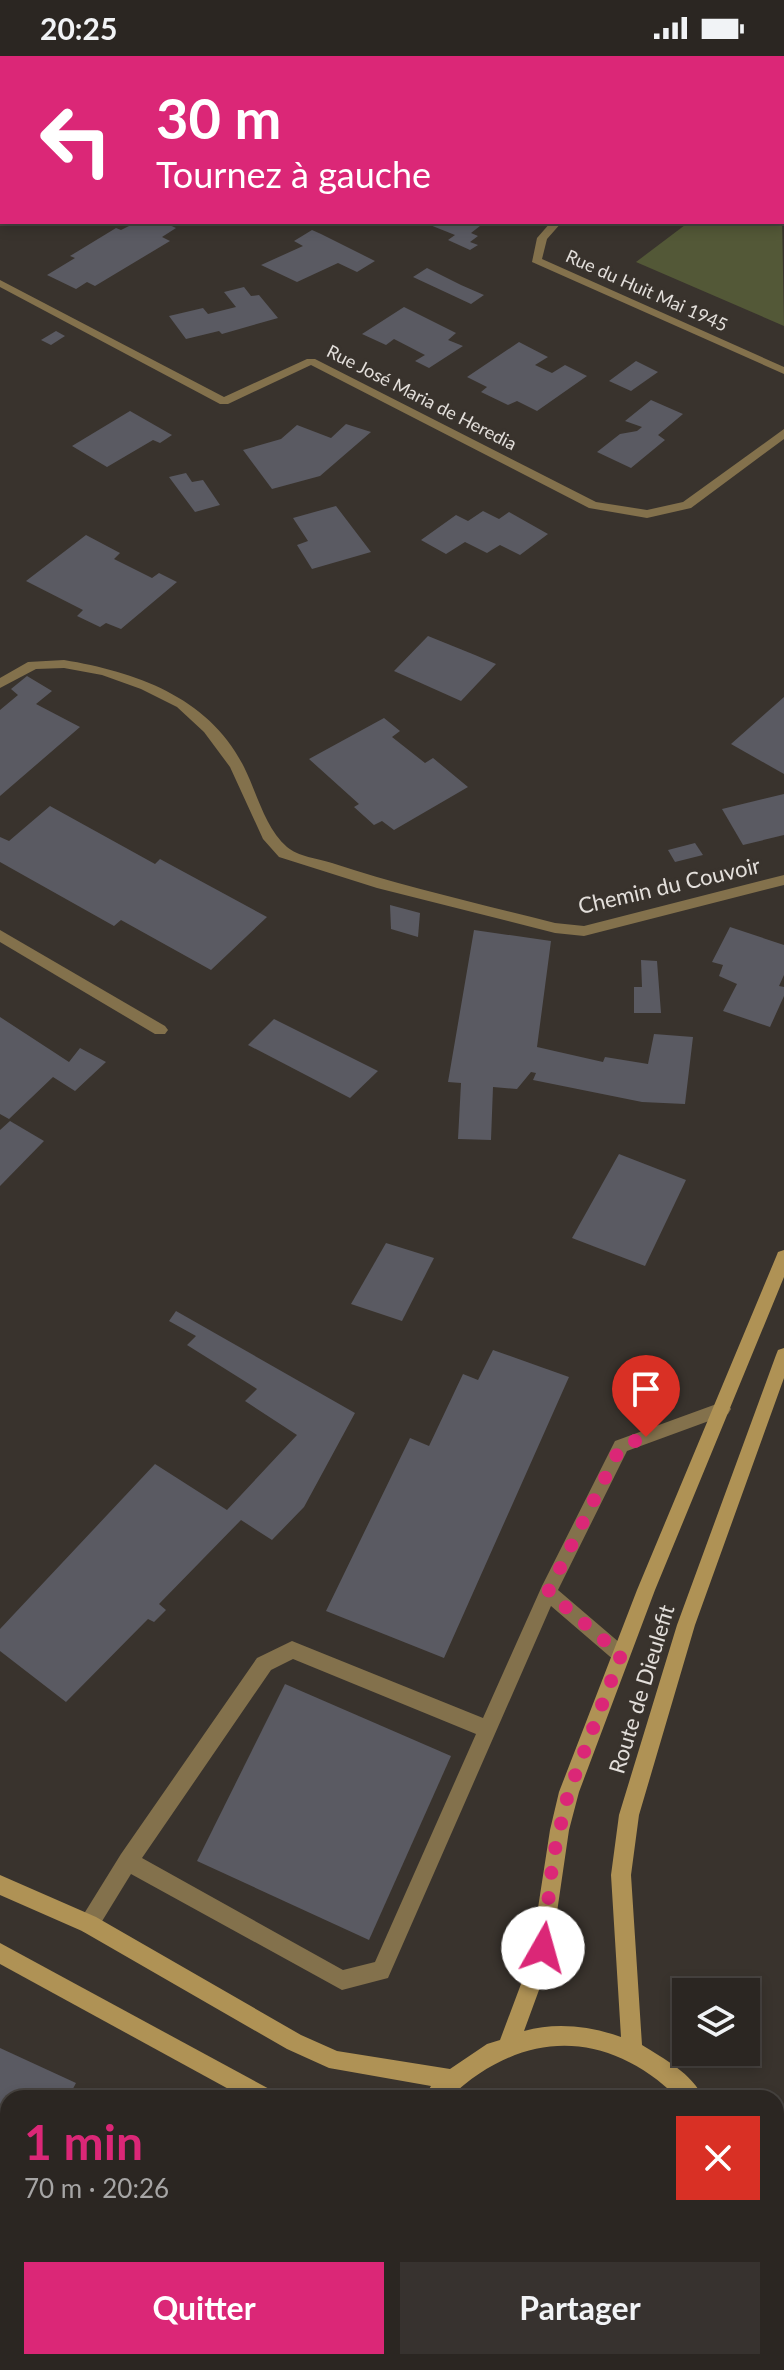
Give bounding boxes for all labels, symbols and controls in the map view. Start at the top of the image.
text: 20:25 [40,10,117,46]
text: 30 m [156,84,281,151]
icon: left [24,88,128,192]
text: Tournez à gauche [156,152,431,196]
street label: Rue du Huit Mai 1945 [563,244,731,336]
street label: Rue José Maria de Heredia [323,340,521,454]
street label: Chemin du Couvoir [575,851,763,919]
pin [612,1355,680,1437]
icon: arrive [624,1367,668,1411]
street label: Route de Dieulefit [602,1601,680,1777]
position arrow [501,1906,585,1990]
map controls [672,1978,760,2066]
button: layers [672,1978,760,2066]
text: 1 min [24,2113,143,2170]
button: close [676,2116,760,2200]
text: 70 m · 20:26 [24,2172,169,2204]
button: Quitter [24,2262,384,2354]
button: Partager [400,2262,760,2354]

